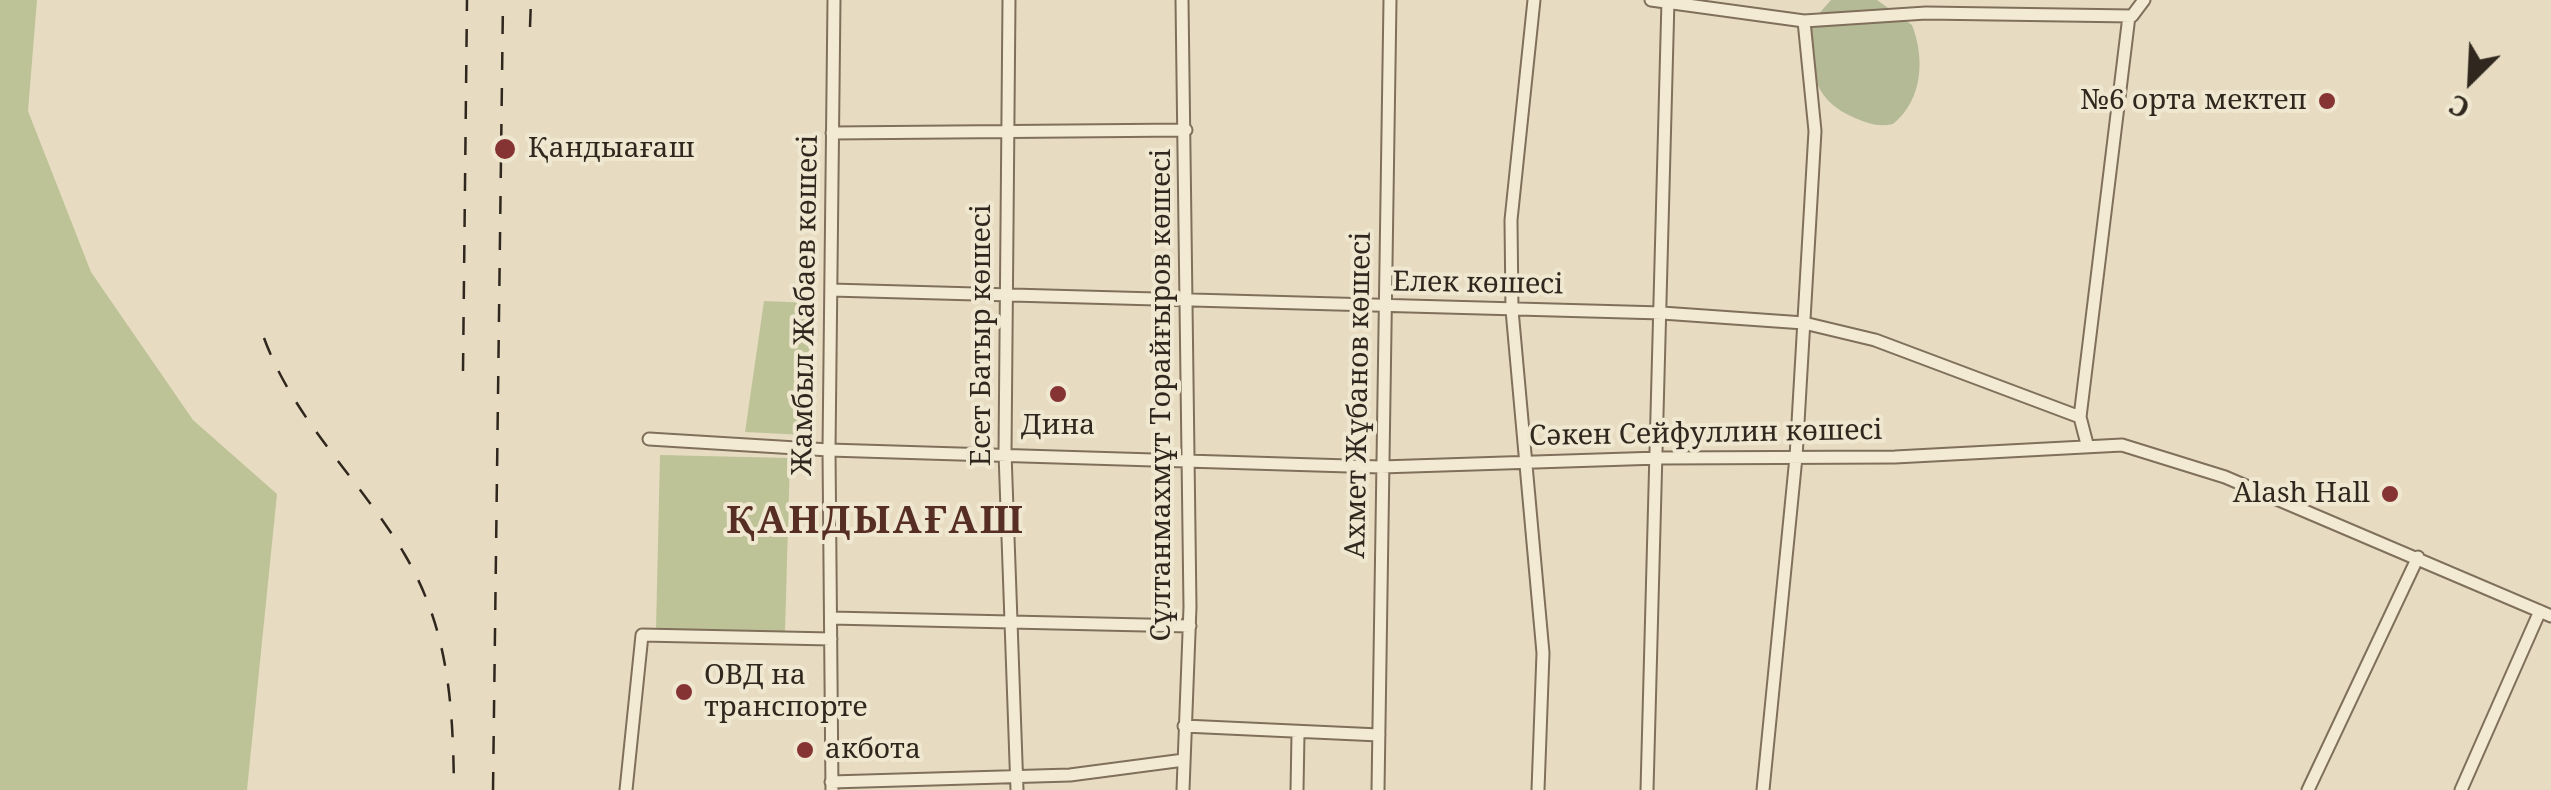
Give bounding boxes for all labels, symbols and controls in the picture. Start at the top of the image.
north arrow [2421,30,2521,130]
place label: №6 орта мектеп [2080,84,2307,118]
text: С [2443,86,2475,129]
marker: №6 орта мектеп [2316,90,2338,112]
place label: Қандыағаш [528,132,695,166]
street label: Жамбыл Жабаев көшесі [786,134,826,476]
marker: Қандыағаш [492,136,518,162]
street label: Сұлтанмахмұт Торайғыров көшесі [1145,148,1179,642]
street label: Есет Батыр көшесі [965,204,999,466]
street label: Ахмет Жұбанов көшесі [1339,231,1379,559]
street label: Елек көшесі [1392,266,1564,302]
marker: Дина [1047,383,1069,405]
place label: Дина [1021,409,1095,443]
street label: Сәкен Сейфуллин көшесі [1529,414,1883,454]
place label: Alash Hall [2233,477,2370,511]
marker: Alash Hall [2379,483,2401,505]
district label: ҚАНДЫАҒАШ [726,499,1026,545]
place label: ОВД на транспорте [704,659,867,725]
marker: ОВД на транспорте [673,681,695,703]
place label: акбота [825,733,921,767]
marker: акбота [794,739,816,761]

